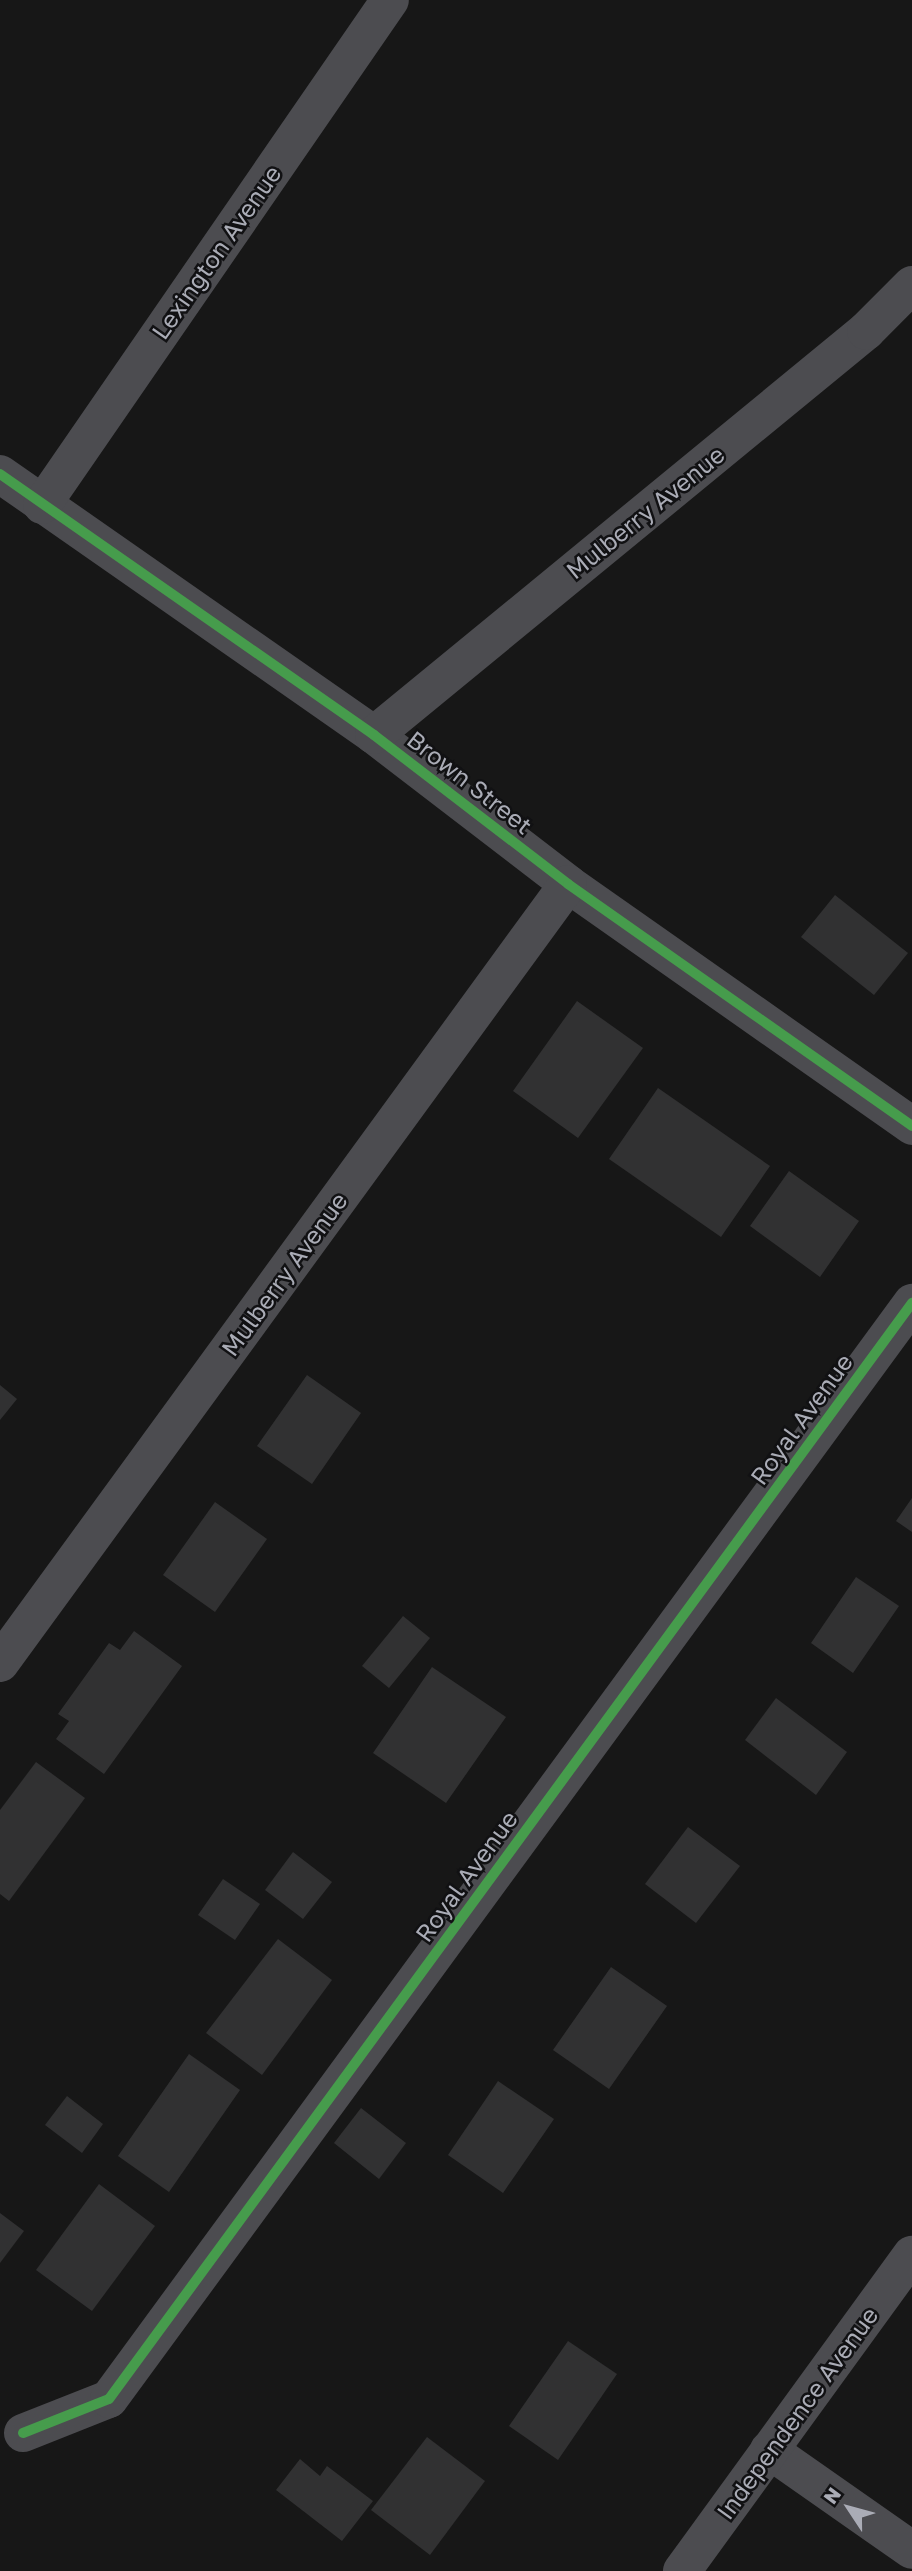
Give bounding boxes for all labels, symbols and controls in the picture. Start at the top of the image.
street label: Lexington Avenue [145,160,287,344]
street label: Mulberry Avenue [560,439,730,585]
street label: Brown Street [402,724,538,840]
street label: Mulberry Avenue [215,1187,353,1361]
street label: Royal Avenue [744,1348,858,1490]
street label: Royal Avenue [409,1805,523,1947]
street label: Independence Avenue [710,2301,884,2525]
north arrow [814,2473,884,2543]
text: N [818,2483,845,2508]

